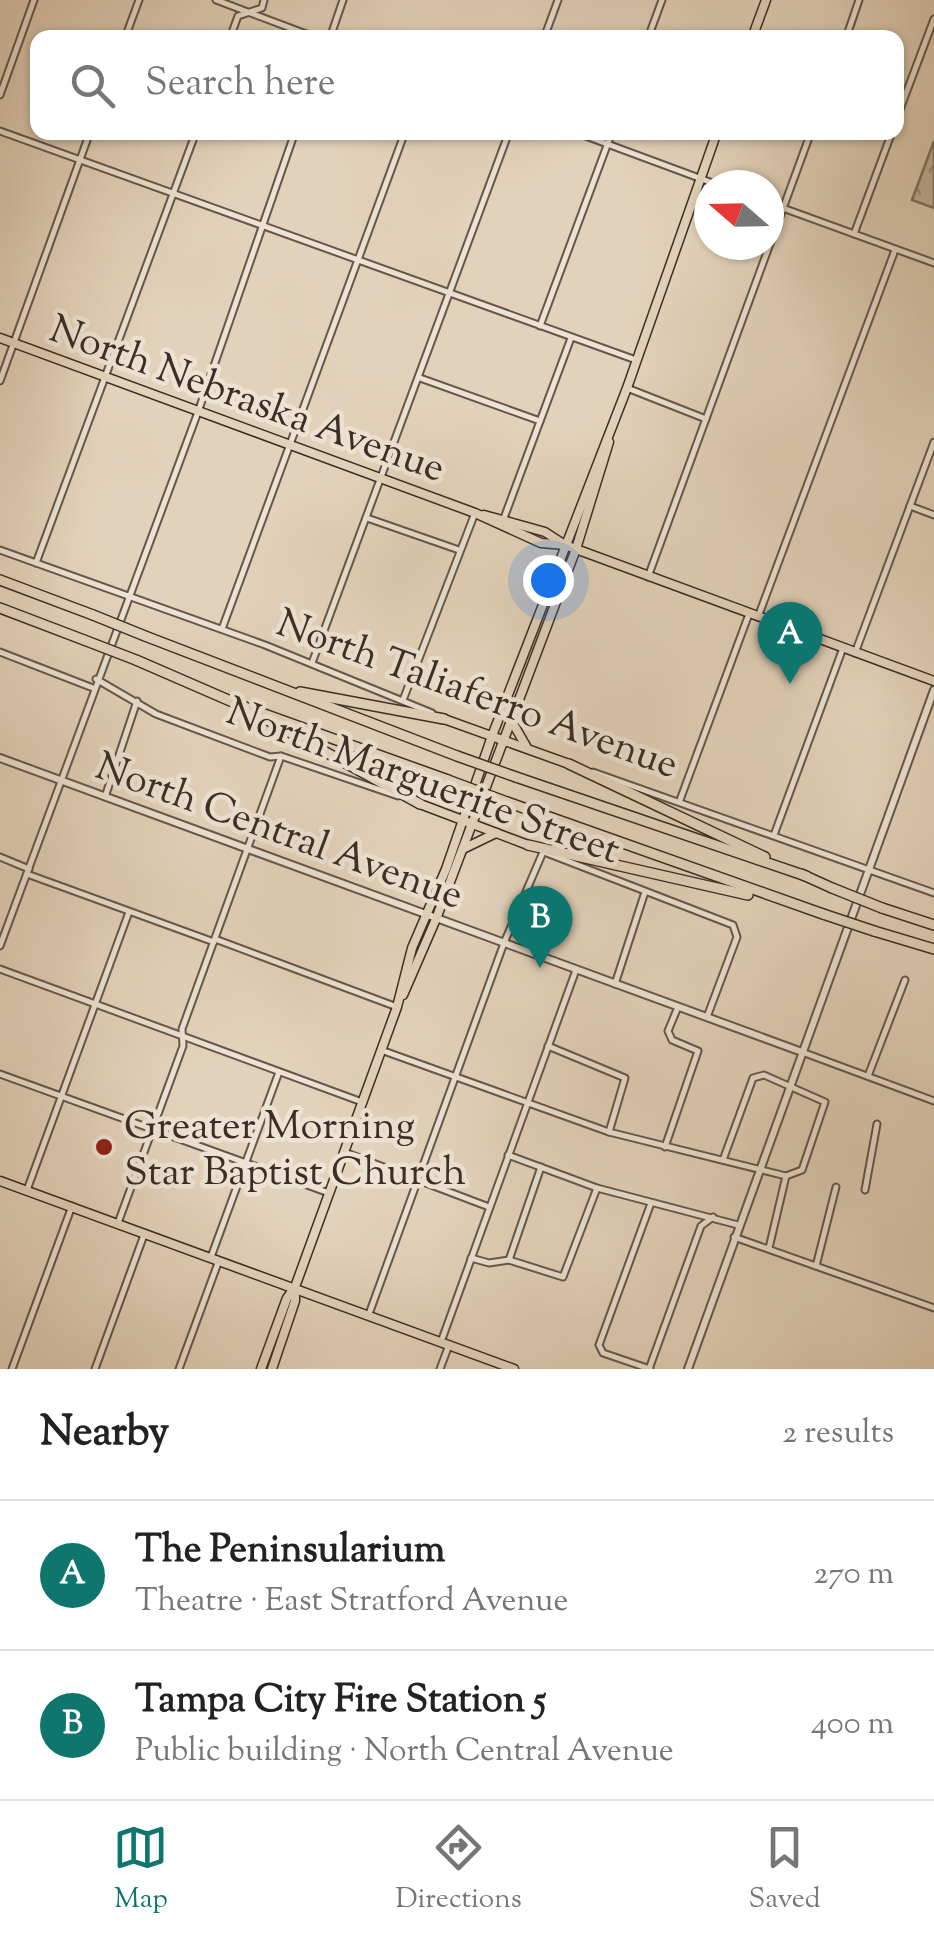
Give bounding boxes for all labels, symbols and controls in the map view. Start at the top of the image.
search box [30,30,904,140]
icon: search [65,58,120,113]
text: Search here [145,58,336,112]
north arrow [694,170,784,260]
street label: North Nebraska Avenue [41,303,452,499]
your location [523,555,574,606]
street label: North Taliaferro Avenue [268,597,685,795]
pin: A [758,602,822,684]
street label: North Marguerite Street [218,685,628,881]
street label: North Central Avenue [87,740,470,926]
pin: B [508,886,572,968]
place label: Greater Morning Star Baptist Church [124,1100,466,1203]
marker: Greater Morning Star Baptist Church [93,1136,115,1158]
text: Nearby [40,1404,169,1464]
text: 2 results [782,1411,894,1457]
text: The Peninsularium [135,1525,445,1579]
text: A [60,1552,85,1598]
text: 270 m [813,1552,894,1598]
text: Theatre · East Stratford Avenue [135,1579,568,1625]
text: Tampa City Fire Station 5 [135,1675,546,1729]
text: B [62,1702,83,1748]
text: 400 m [811,1702,894,1748]
text: Public building · North Central Avenue [135,1729,674,1775]
tab: Map [113,1820,168,1920]
tab: Directions [395,1820,522,1920]
tab: Saved [749,1820,821,1920]

